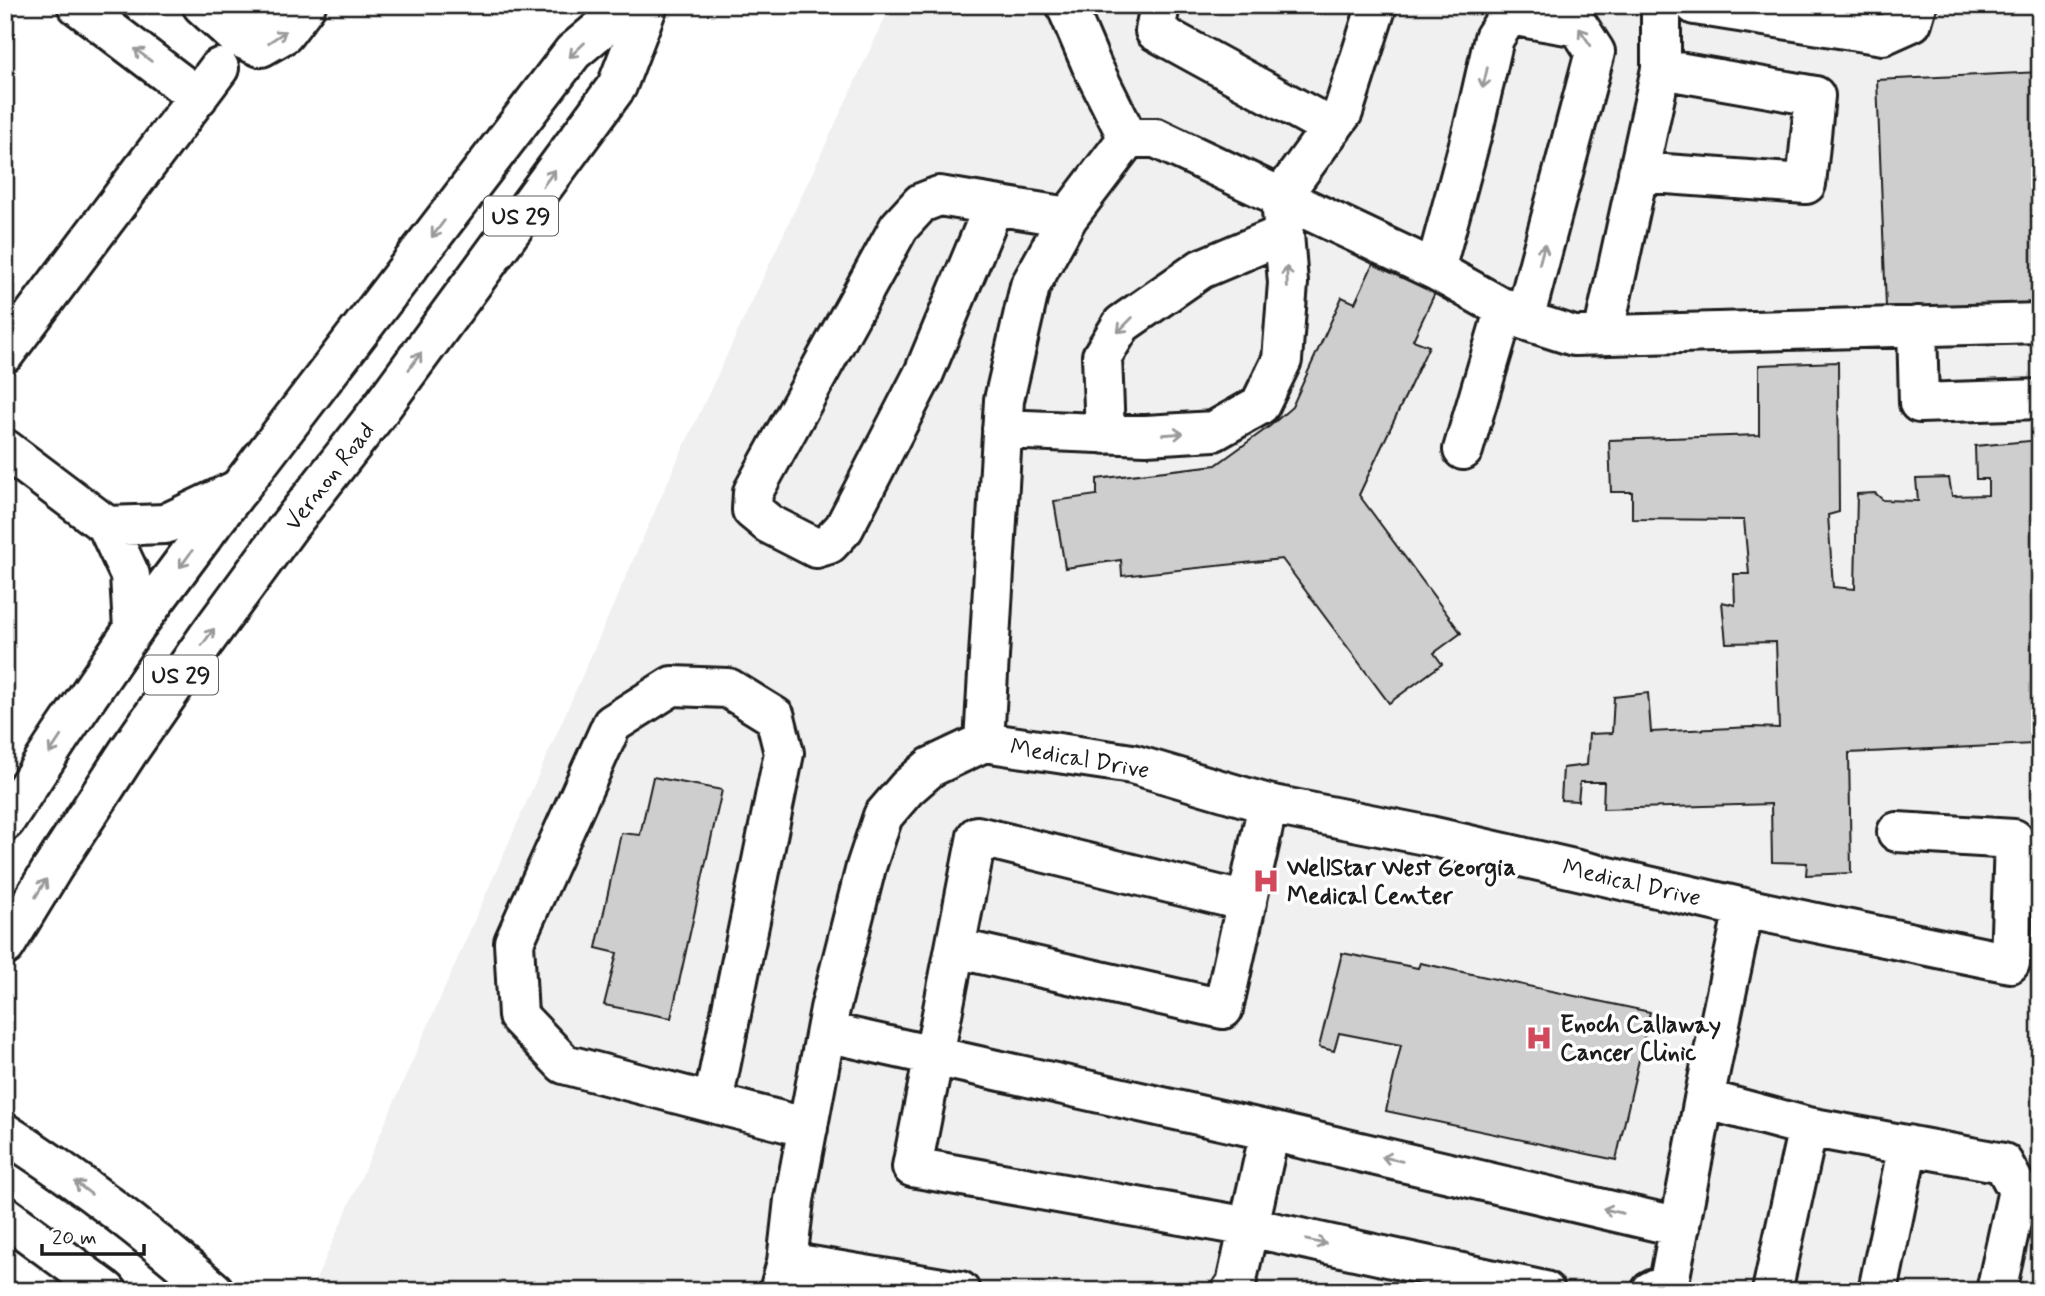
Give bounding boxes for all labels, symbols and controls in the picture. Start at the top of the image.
one-way arrow [1578,28,1592,47]
one-way arrow [267,30,286,44]
one-way arrow [569,41,586,58]
one-way arrow [134,48,153,63]
one-way arrow [1478,66,1491,89]
one-way arrow [542,169,557,188]
road number: US 29 [484,196,558,236]
one-way arrow [430,220,445,238]
one-way arrow [1536,243,1549,266]
one-way arrow [1280,266,1293,289]
one-way arrow [1116,316,1133,333]
one-way arrow [407,352,422,371]
street label: Vernon Road [278,416,382,538]
one-way arrow [1161,427,1183,440]
one-way arrow [179,549,193,568]
one-way arrow [200,628,215,647]
road number: US 29 [144,656,218,694]
street label: Medical Drive [1008,732,1152,787]
one-way arrow [47,734,61,754]
place label: WellStar West Georgia Medical Center [1286,853,1516,912]
street label: Medical Drive [1559,853,1704,914]
hospital icon: WellStar West Georgia Medical Center [1251,866,1281,896]
one-way arrow [34,878,48,898]
place label: Enoch Callaway Cancer Clinic [1560,1010,1721,1069]
hospital icon: Enoch Callaway Cancer Clinic [1524,1023,1554,1053]
one-way arrow [1381,1152,1404,1166]
one-way arrow [74,1181,93,1195]
one-way arrow [1602,1204,1625,1217]
scale bar [42,1212,144,1256]
text: 20 m [52,1224,97,1252]
one-way arrow [1304,1235,1327,1249]

